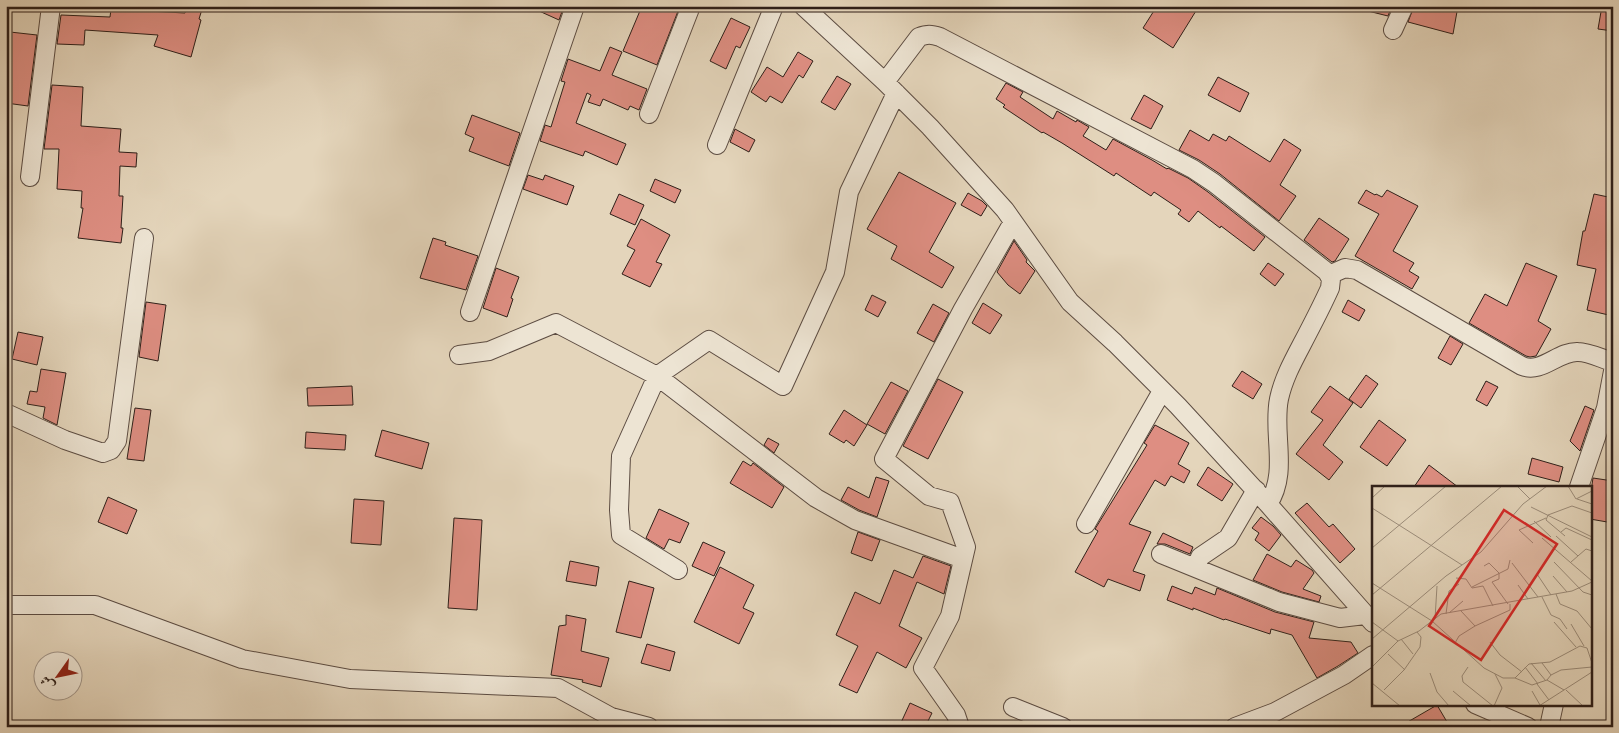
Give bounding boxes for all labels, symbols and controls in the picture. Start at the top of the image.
inset map [1372,486,1592,706]
north arrow [32,650,82,700]
text: ش [36,672,59,694]

